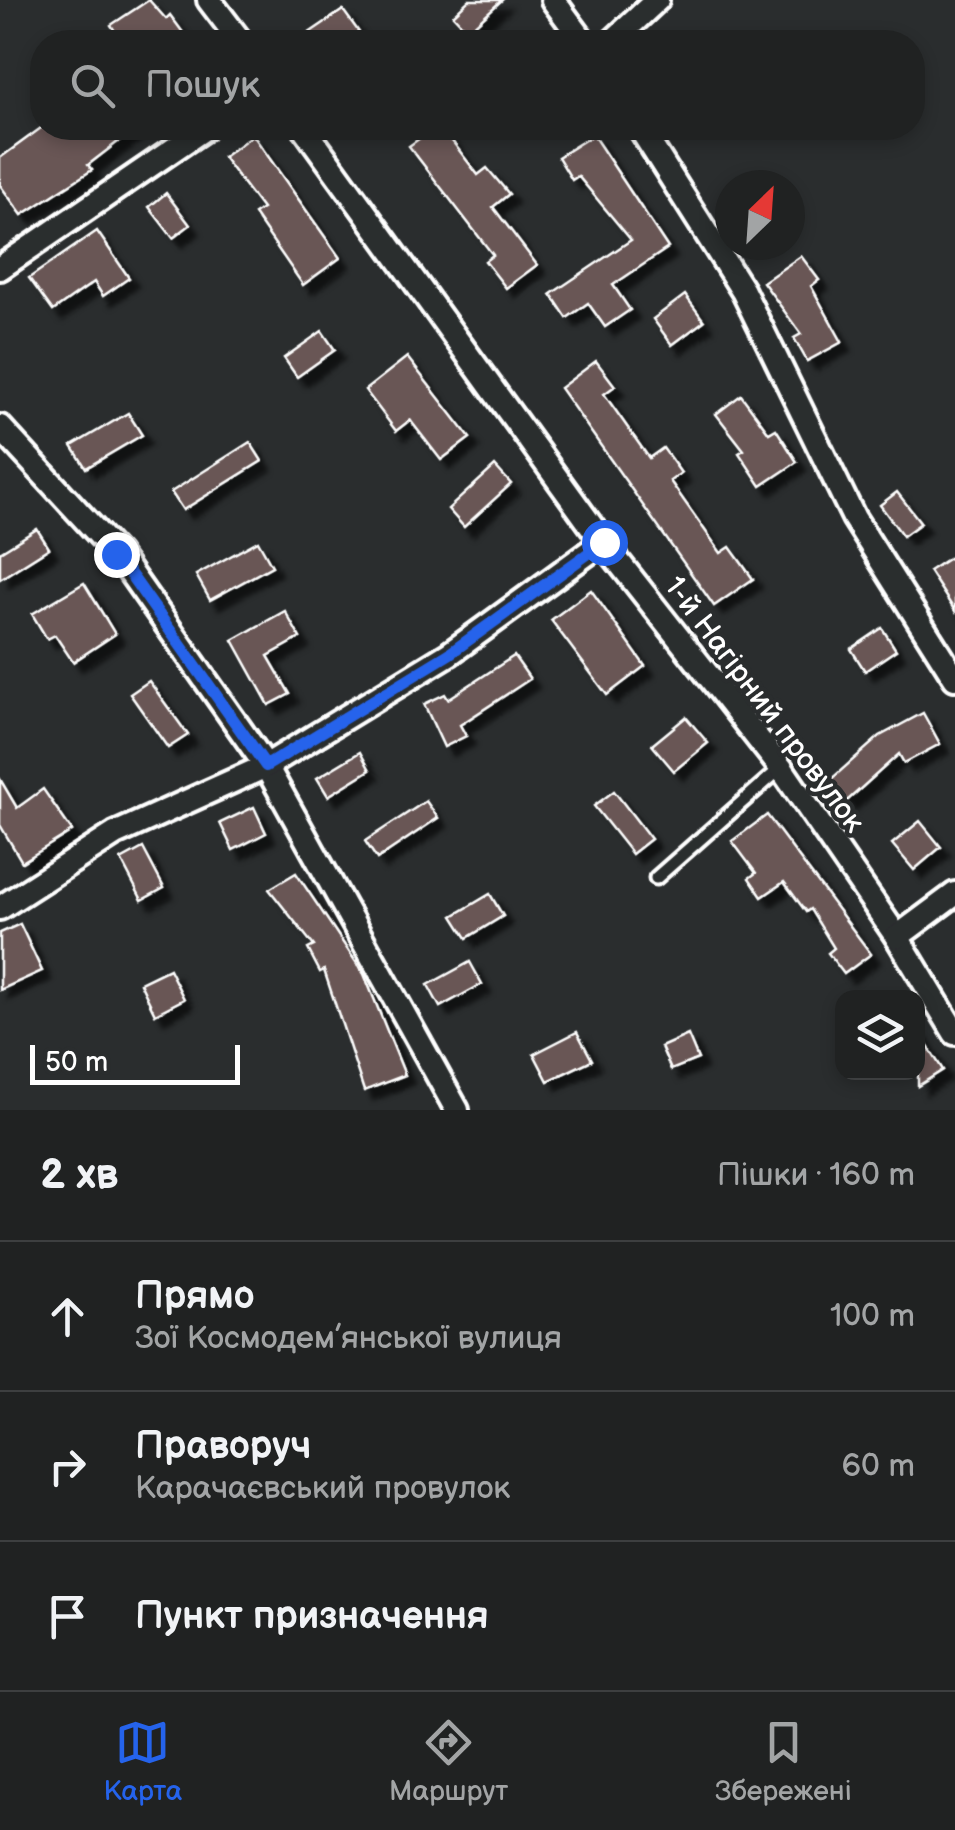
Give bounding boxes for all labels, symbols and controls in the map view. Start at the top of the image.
search box [30,30,925,140]
icon: search [65,58,120,113]
text: Пошук [145,63,260,108]
north arrow [715,170,805,260]
route start [582,520,628,566]
route end [94,532,140,578]
street label: 1-й Нагірний провулок [656,570,872,840]
map controls [835,990,925,1080]
button: layers [835,990,925,1080]
scale bar [30,1040,240,1084]
text: 50 m [45,1046,108,1079]
text: 2 хв [40,1150,118,1201]
text: Пішки · 160 m [717,1156,915,1195]
text: Прямо [135,1274,254,1319]
icon: ahead [40,1289,95,1344]
text: 100 m [830,1297,915,1336]
text: Зої Космодем’янської вулиця [135,1319,562,1358]
text: Праворуч [135,1424,311,1469]
icon: right [40,1439,95,1494]
text: 60 m [842,1447,915,1486]
text: Карачаєвський провулок [135,1469,510,1508]
icon: arrive [40,1589,95,1644]
text: Пункт призначення [135,1594,489,1639]
tab: Карта [103,1715,182,1808]
tab: Маршрут [389,1715,508,1808]
tab: Збережені [715,1715,852,1808]

